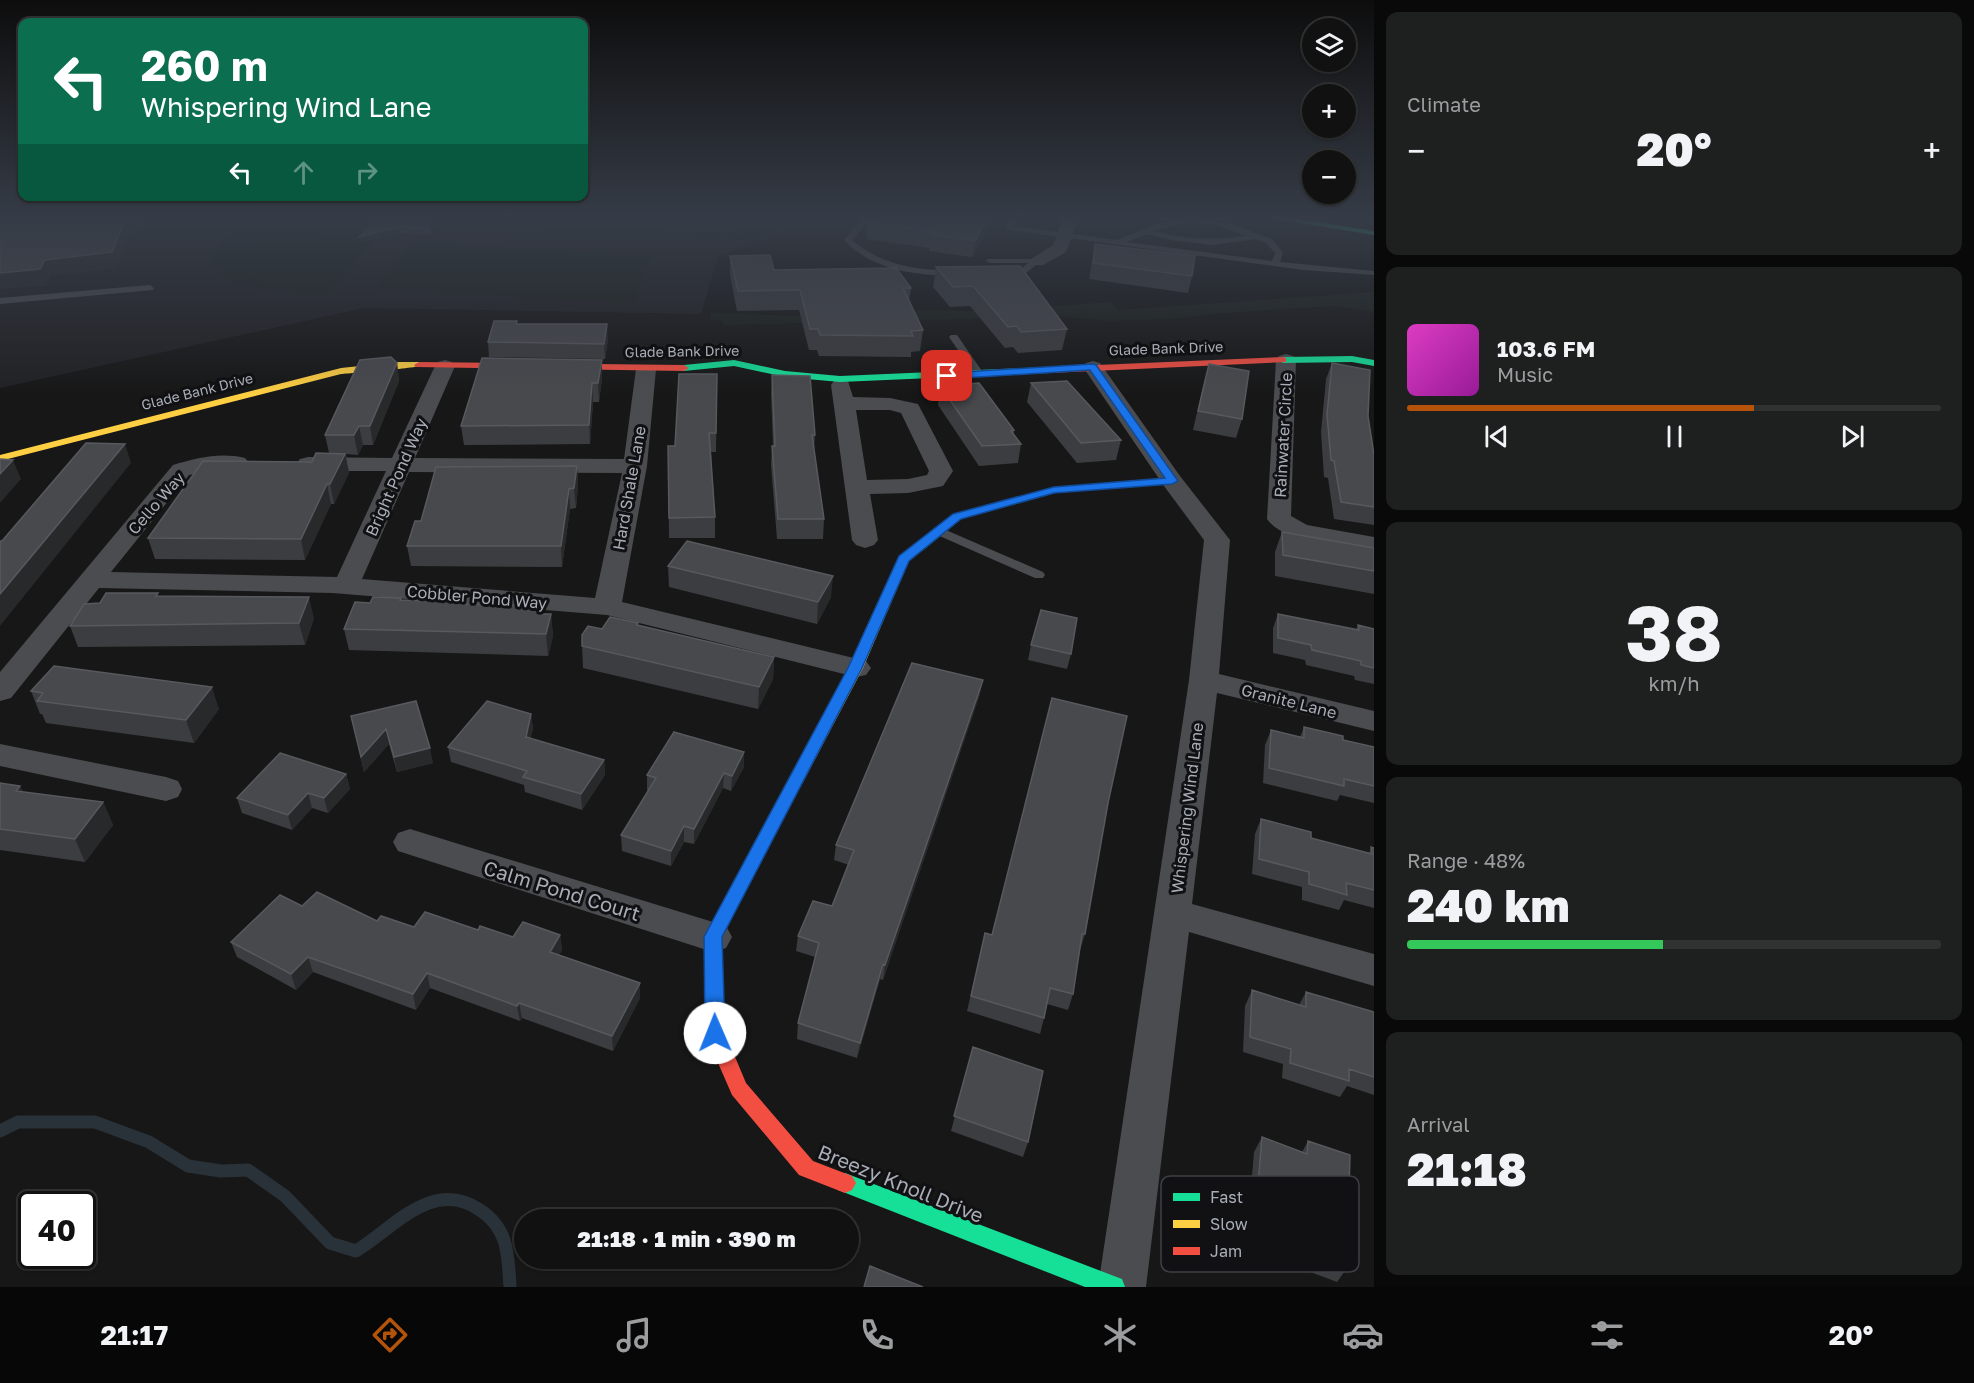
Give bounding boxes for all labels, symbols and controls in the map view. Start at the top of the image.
map controls [1302,18,1356,204]
button: layers [1302,18,1356,72]
text: 260 m [141,40,268,90]
icon: left [42,42,120,120]
button: + [1302,84,1356,138]
text: Whispering Wind Lane [141,91,431,123]
text: Climate [1407,92,1481,116]
text: 20° [1636,122,1712,176]
text: − [1407,131,1425,170]
text: + [1923,131,1941,170]
button: − [1302,150,1356,204]
icon: left [224,156,257,189]
icon: ahead [287,156,320,189]
icon: right [350,156,383,189]
text: 103.6 FM [1497,335,1595,362]
street label: Glade Bank Drive [1108,338,1224,358]
street label: Glade Bank Drive [625,342,739,360]
pin [921,350,972,401]
icon: arrive [930,359,963,392]
text: Music [1497,362,1553,386]
street label: Glade Bank Drive [139,369,255,413]
street label: Rainwater Circle [1270,372,1296,498]
street label: Bright Pond Way [361,415,431,539]
icon: previous [1480,420,1513,453]
icon: pause [1658,420,1691,453]
icon: next [1836,420,1869,453]
street label: Hard Shale Lane [608,424,650,552]
street label: Cello Way [123,468,189,538]
street label: Cobbler Pond Way [406,581,548,613]
text: 38 [1625,585,1723,678]
text: km/h [1649,671,1699,695]
street label: Granite Lane [1239,679,1339,723]
street label: Whispering Wind Lane [1167,721,1207,895]
text: Range · 48% [1407,848,1525,872]
street label: Calm Pond Court [481,855,643,925]
text: 240 km [1407,878,1570,932]
position arrow [683,1001,747,1065]
text: Arrival [1407,1112,1470,1136]
street label: Breezy Knoll Drive [815,1139,987,1227]
text: 21:18 [1407,1142,1527,1196]
legend [1161,1176,1359,1272]
text: Fast [1210,1187,1243,1207]
speed limit sign: 40 [18,1191,96,1269]
text: Slow [1210,1214,1248,1234]
text: 21:18 · 1 min · 390 m [577,1225,796,1252]
text: Jam [1210,1241,1242,1261]
icon: directions [369,1314,411,1356]
icon: music [613,1314,655,1356]
icon: phone [856,1314,898,1356]
icon: climate [1099,1314,1141,1356]
icon: car [1342,1314,1384,1356]
icon: filters [1586,1314,1628,1356]
text: 21:17 [101,1319,168,1351]
text: 20° [1829,1319,1873,1351]

